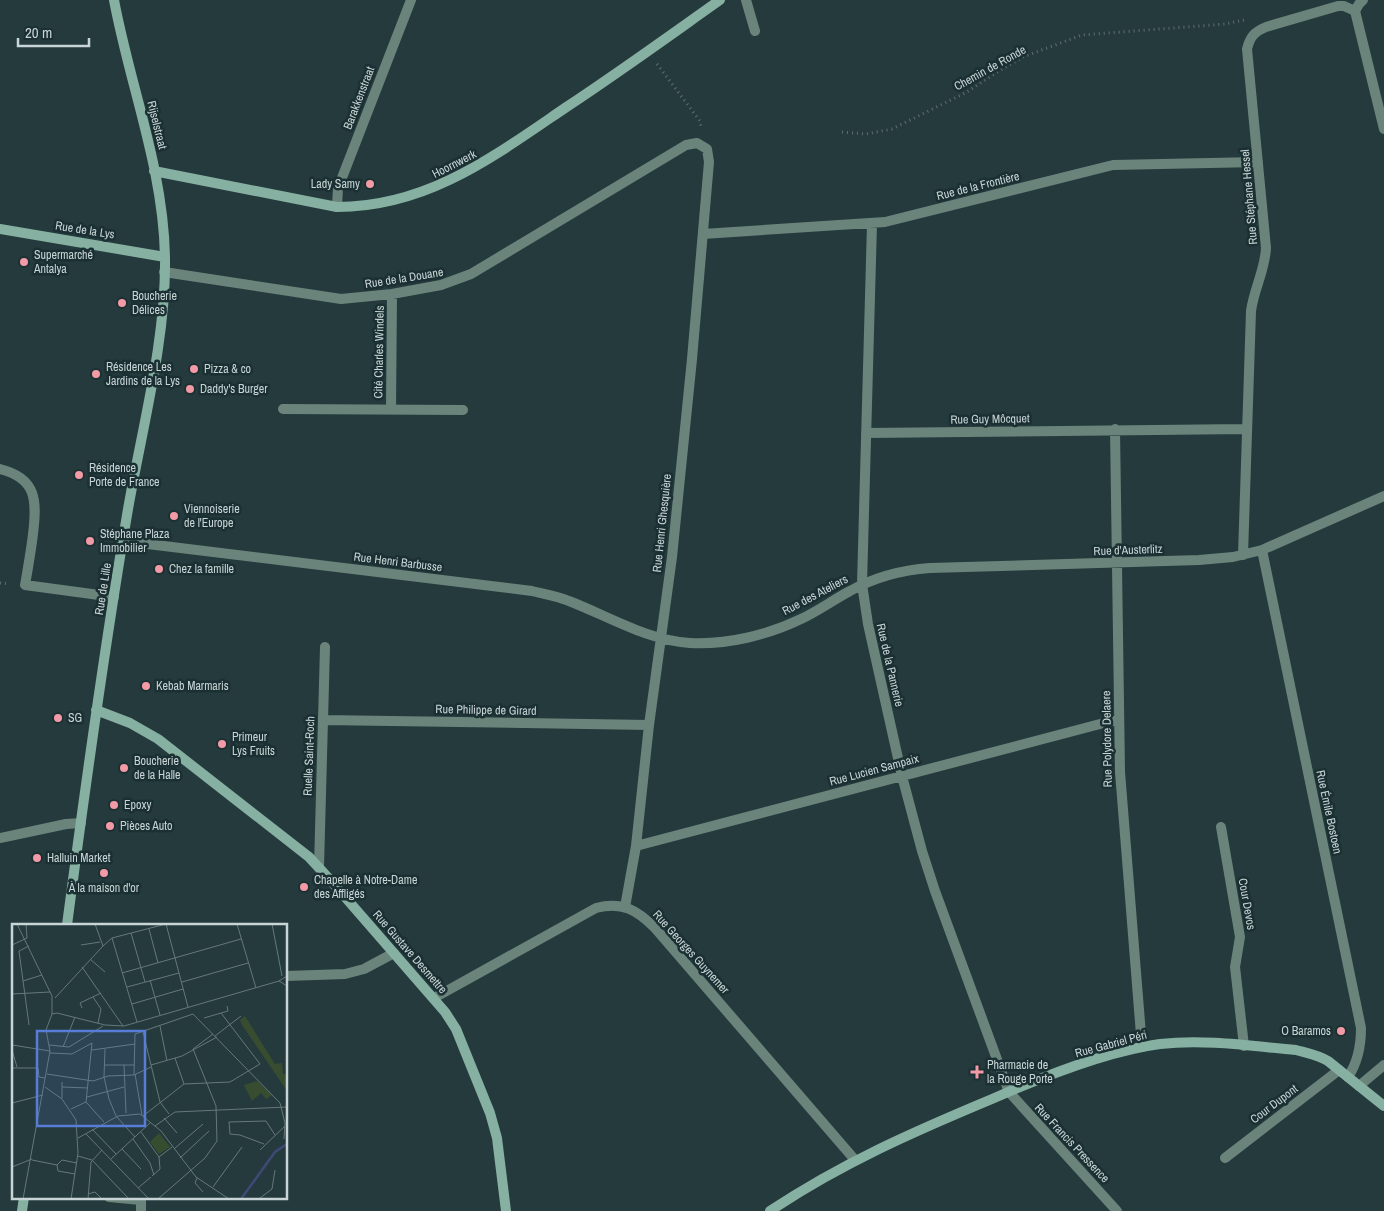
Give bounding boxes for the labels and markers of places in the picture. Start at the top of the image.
place label: Lady Samy [311,176,360,192]
marker: Lady Samy [364,178,376,190]
place label: Supermarché Antalya [33,247,93,277]
marker: Supermarché Antalya [18,256,30,268]
place label: Boucherie Délices [132,288,177,318]
marker: Boucherie Délices [116,297,128,309]
place label: Résidence Les Jardins de la Lys [106,359,180,389]
place label: Pizza & co [204,361,251,377]
marker: Pizza & co [188,363,200,375]
marker: Résidence Les Jardins de la Lys [90,368,102,380]
place label: Daddy's Burger [200,381,268,397]
marker: Daddy's Burger [184,383,196,395]
place label: Résidence Porte de France [89,460,160,490]
marker: Résidence Porte de France [73,469,85,481]
place label: Viennoiserie de l'Europe [184,501,240,531]
marker: Viennoiserie de l'Europe [168,510,180,522]
place label: Stéphane Plaza Immobilier [100,526,170,556]
marker: Stéphane Plaza Immobilier [84,535,96,547]
place label: Chez la famille [169,561,234,577]
marker: Chez la famille [153,563,165,575]
place label: Kebab Marmaris [156,678,229,694]
marker: Kebab Marmaris [140,680,152,692]
place label: SG [68,710,82,726]
marker: SG [52,712,64,724]
place label: Primeur Lys Fruits [232,729,275,759]
marker: Primeur Lys Fruits [216,738,228,750]
place label: Boucherie de la Halle [134,753,181,783]
marker: Boucherie de la Halle [118,762,130,774]
place label: Epoxy [124,797,151,813]
marker: Epoxy [108,799,120,811]
place label: Pièces Auto [120,818,173,834]
marker: Pièces Auto [104,820,116,832]
place label: Halluin Market [47,850,111,866]
marker: Halluin Market [31,852,43,864]
marker: À la maison d'or [98,867,110,879]
place label: Chapelle à Notre-Dame des Affligés [314,872,417,902]
place label: À la maison d'or [68,880,140,896]
marker: Chapelle à Notre-Dame des Affligés [298,881,310,893]
place label: O Baramos [1281,1023,1331,1039]
marker: O Baramos [1335,1025,1347,1037]
place label: Pharmacie de la Rouge Porte [987,1057,1053,1087]
marker: Pharmacie de la Rouge Porte [971,1066,983,1078]

